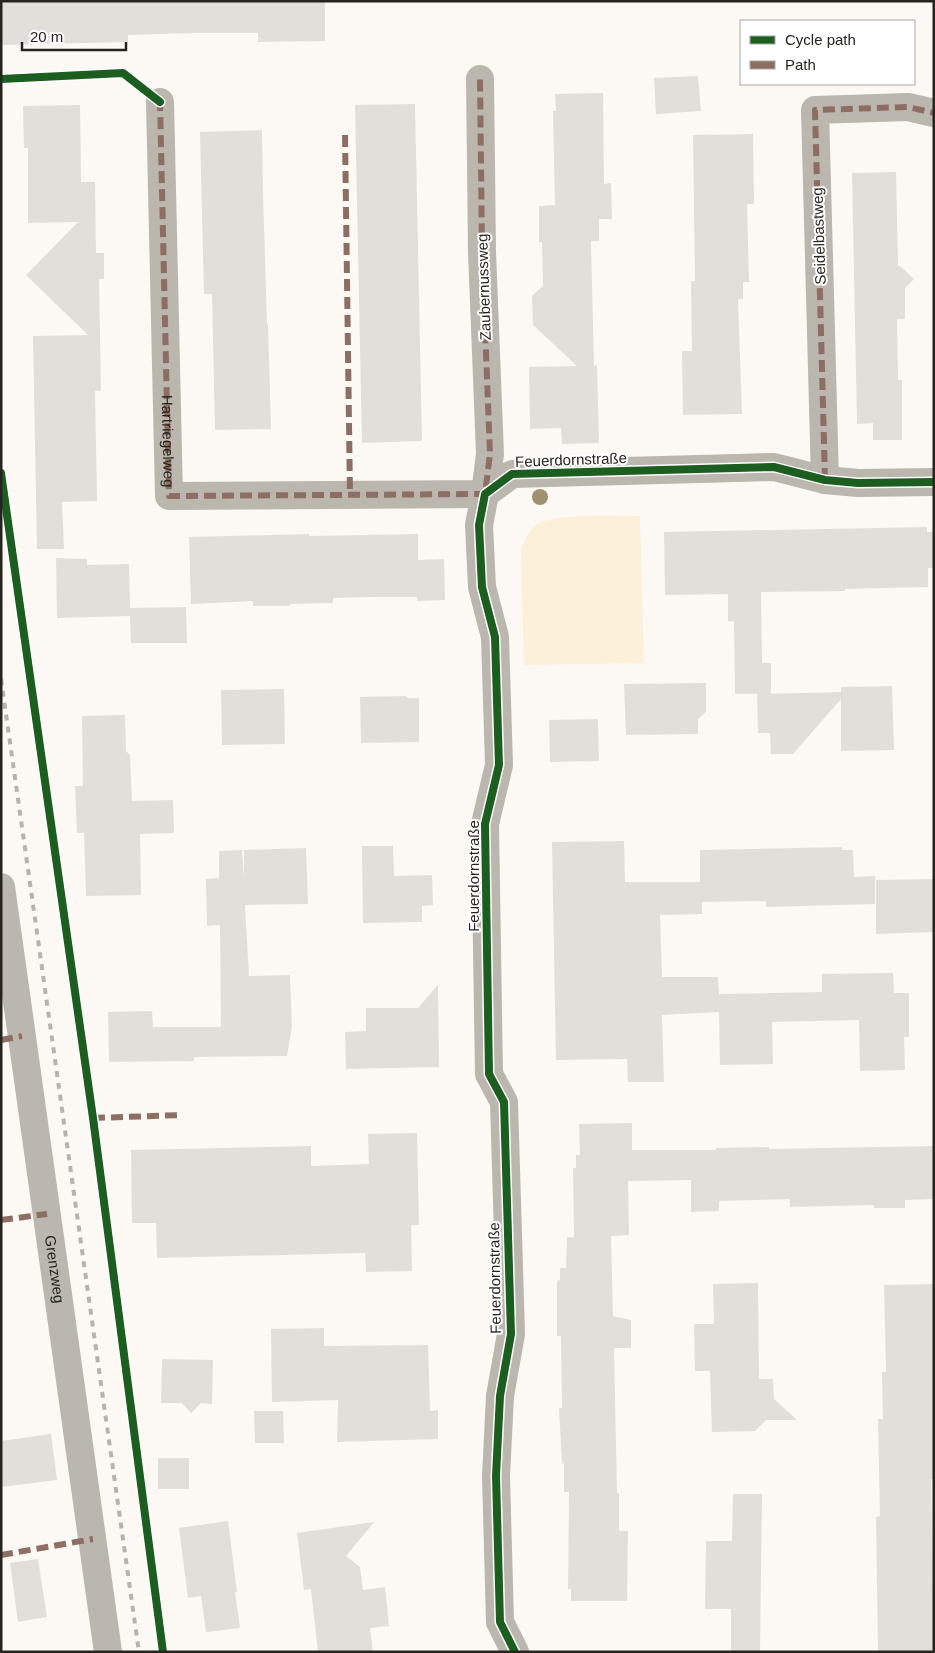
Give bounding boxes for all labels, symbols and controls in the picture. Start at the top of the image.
scale bar [22,20,126,52]
legend [740,20,915,85]
text: 20 m [30,28,63,45]
text: Cycle path [785,31,856,48]
text: Path [785,56,816,73]
street label: Seidelbastweg [808,187,829,285]
street label: Zaubernussweg [473,233,494,341]
street label: Hartriegelweg [159,395,178,488]
street label: Feuerdornstraße [515,449,627,470]
street label: Feuerdornstraße [465,820,482,932]
street label: Feuerdornstraße [485,1222,504,1334]
street label: Grenzweg [42,1234,68,1304]

